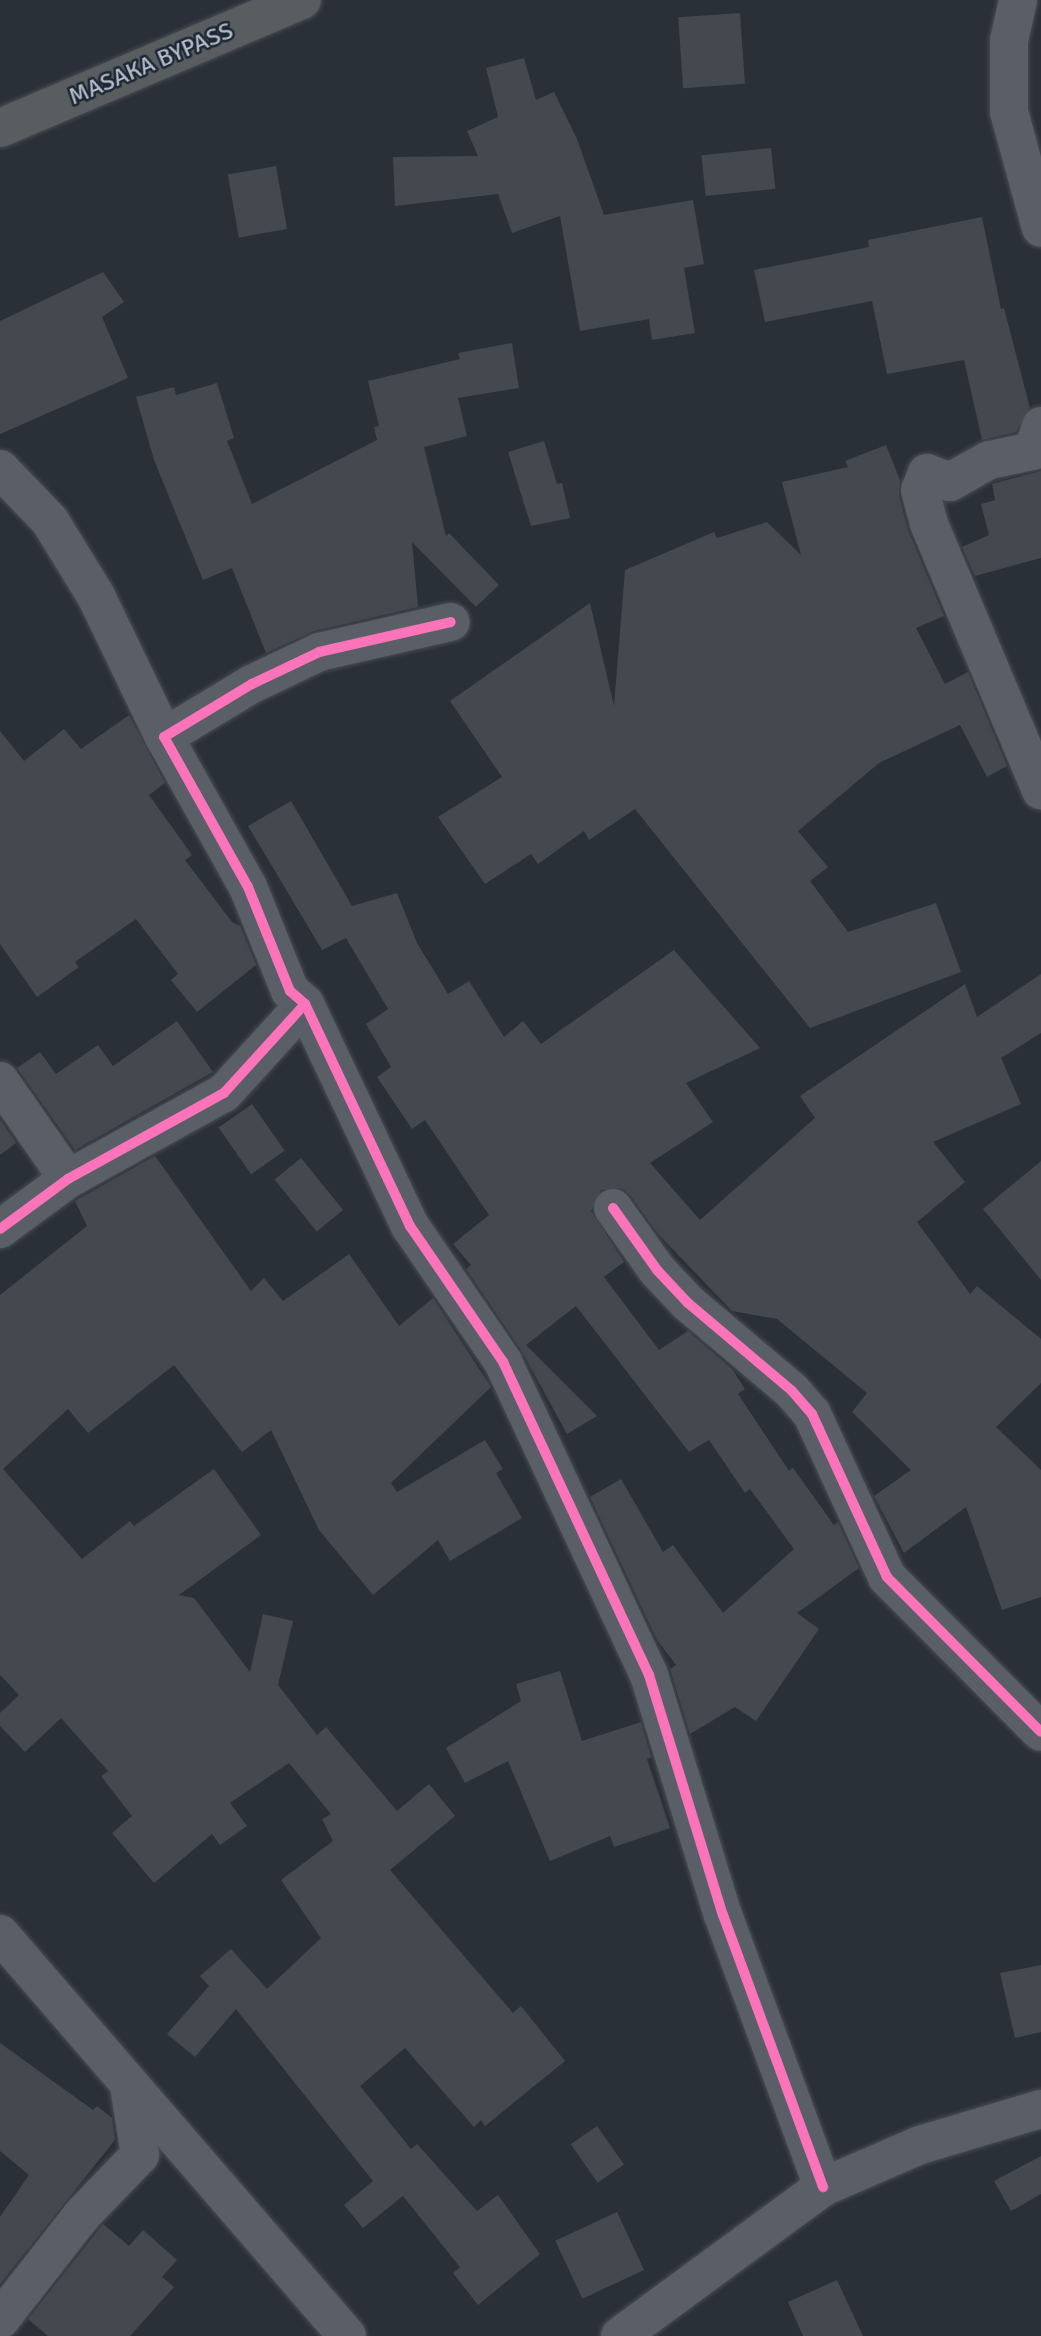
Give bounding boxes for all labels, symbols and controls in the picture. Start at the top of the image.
street label: MASAKA BYPASS [64,16,238,112]

